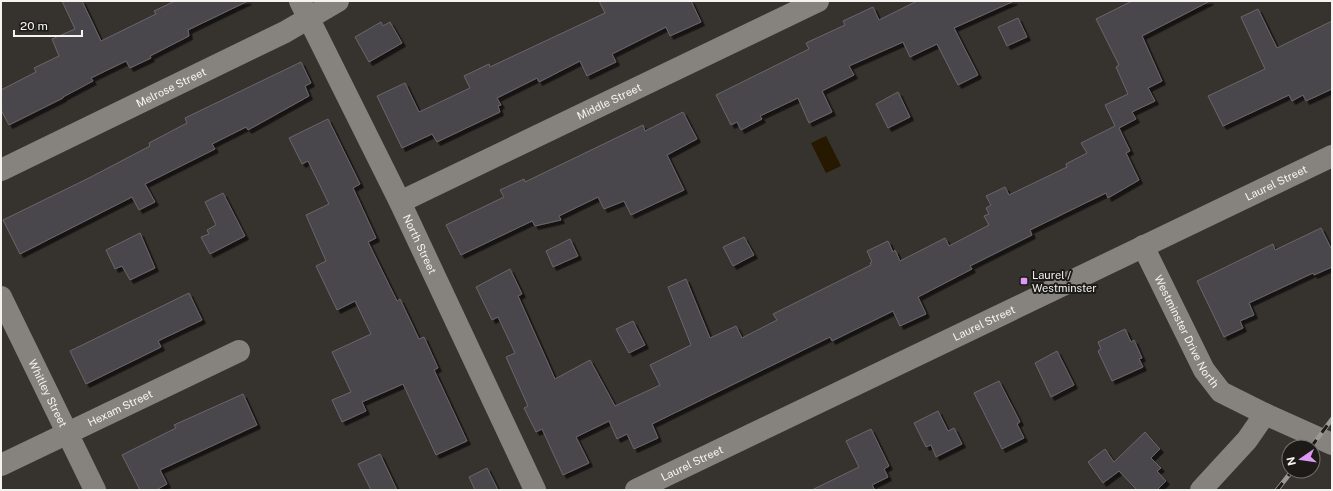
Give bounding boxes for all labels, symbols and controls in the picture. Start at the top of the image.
scale bar [14,12,82,38]
text: 20 m [20,19,48,33]
street label: Melrose Street [134,65,208,109]
street label: Middle Street [575,81,643,122]
street label: Laurel Street [1243,163,1309,203]
street label: North Street [401,213,439,276]
place label: Laurel / Westminster [1032,269,1097,294]
street label: Westminster Drive North [1152,273,1221,390]
marker: Laurel / Westminster [1019,276,1029,286]
street label: Laurel Street [951,303,1017,343]
street label: Whitley Street [26,357,69,429]
street label: Hexam Street [86,387,155,429]
north arrow [1281,439,1321,479]
street label: Laurel Street [659,443,725,483]
text: N [1284,456,1298,467]

